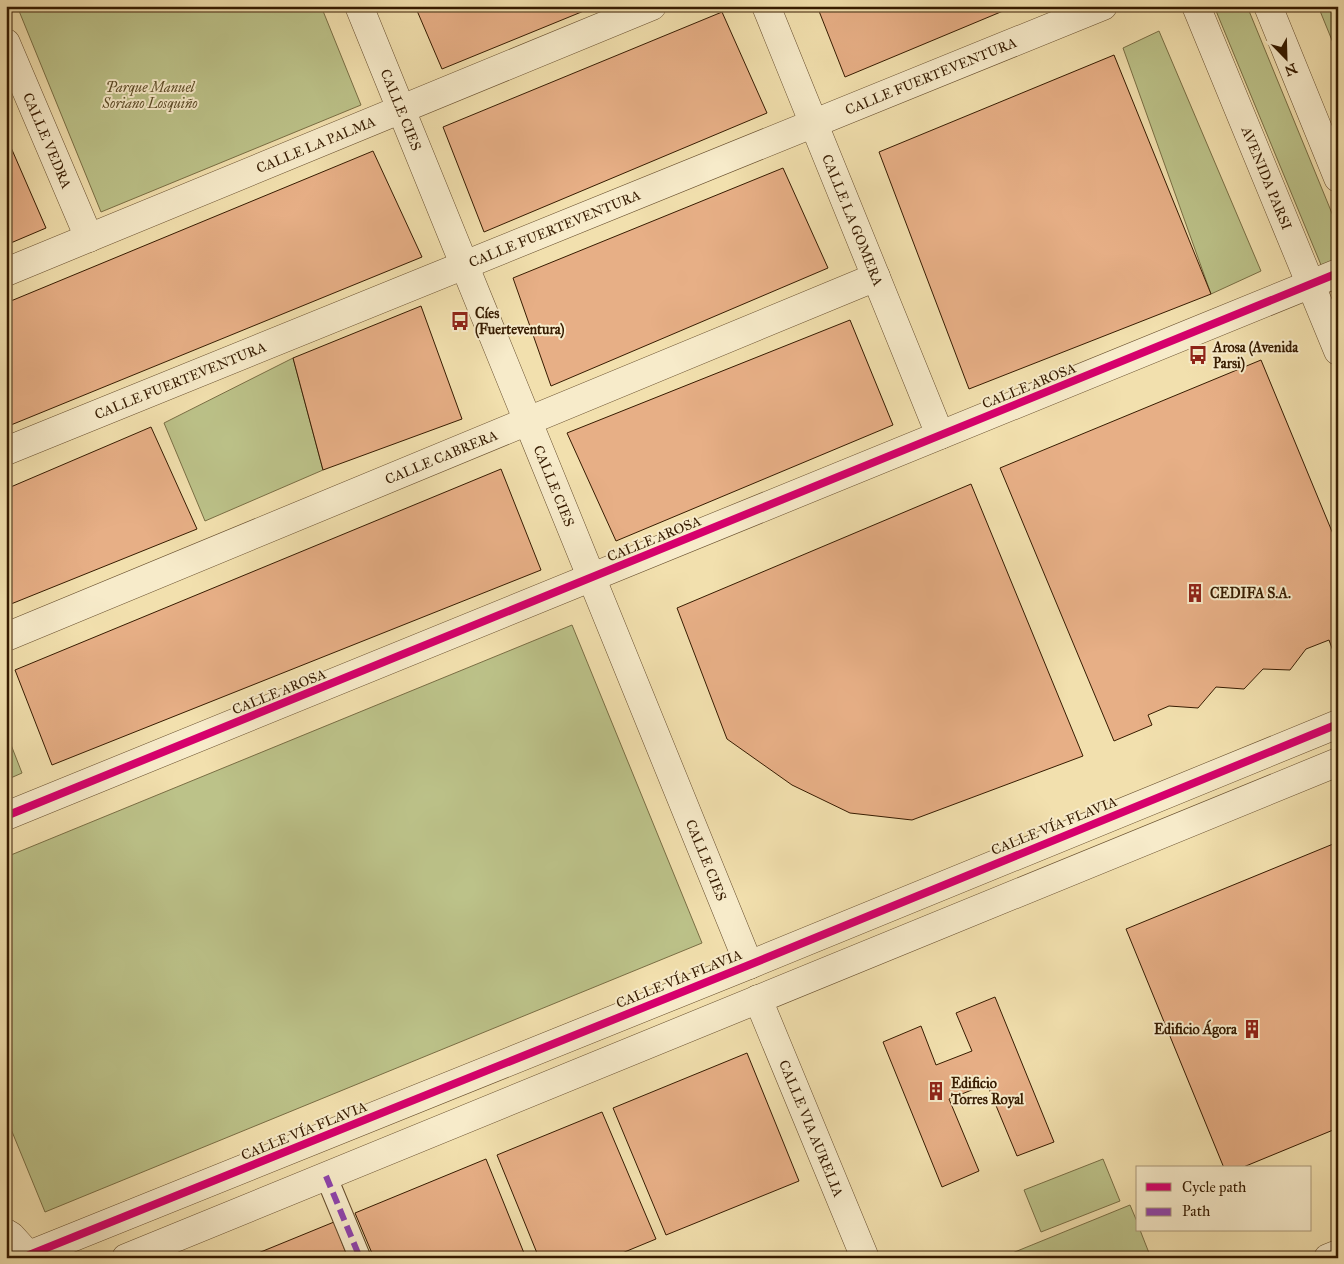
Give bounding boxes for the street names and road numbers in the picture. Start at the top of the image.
street label: CALLE FUERTEVENTURA [842,33,1020,118]
street label: CALLE CIES [377,67,425,153]
street label: CALLE VEDRA [20,90,76,192]
street label: CALLE LA PALMA [254,112,378,177]
street label: AVENIDA PARSI [1238,123,1296,232]
street label: CALLE LA GOMERA [819,152,887,289]
street label: CALLE FUERTEVENTURA [466,186,643,271]
street label: CALLE FUERTEVENTURA [92,338,269,423]
street label: CALLE AROSA [980,359,1079,413]
street label: CALLE CABRERA [382,426,500,488]
street label: CALLE CIES [530,443,578,529]
street label: CALLE AROSA [605,512,704,566]
street label: CALLE AROSA [230,665,329,719]
street label: CALLE VÍA FLAVIA [988,791,1120,859]
street label: CALLE CIES [682,817,730,903]
street label: CALLE VÍA FLAVIA [613,944,745,1012]
street label: CALLE VIA AURELIA [776,1057,847,1200]
street label: CALLE VÍA FLAVIA [238,1096,370,1164]

